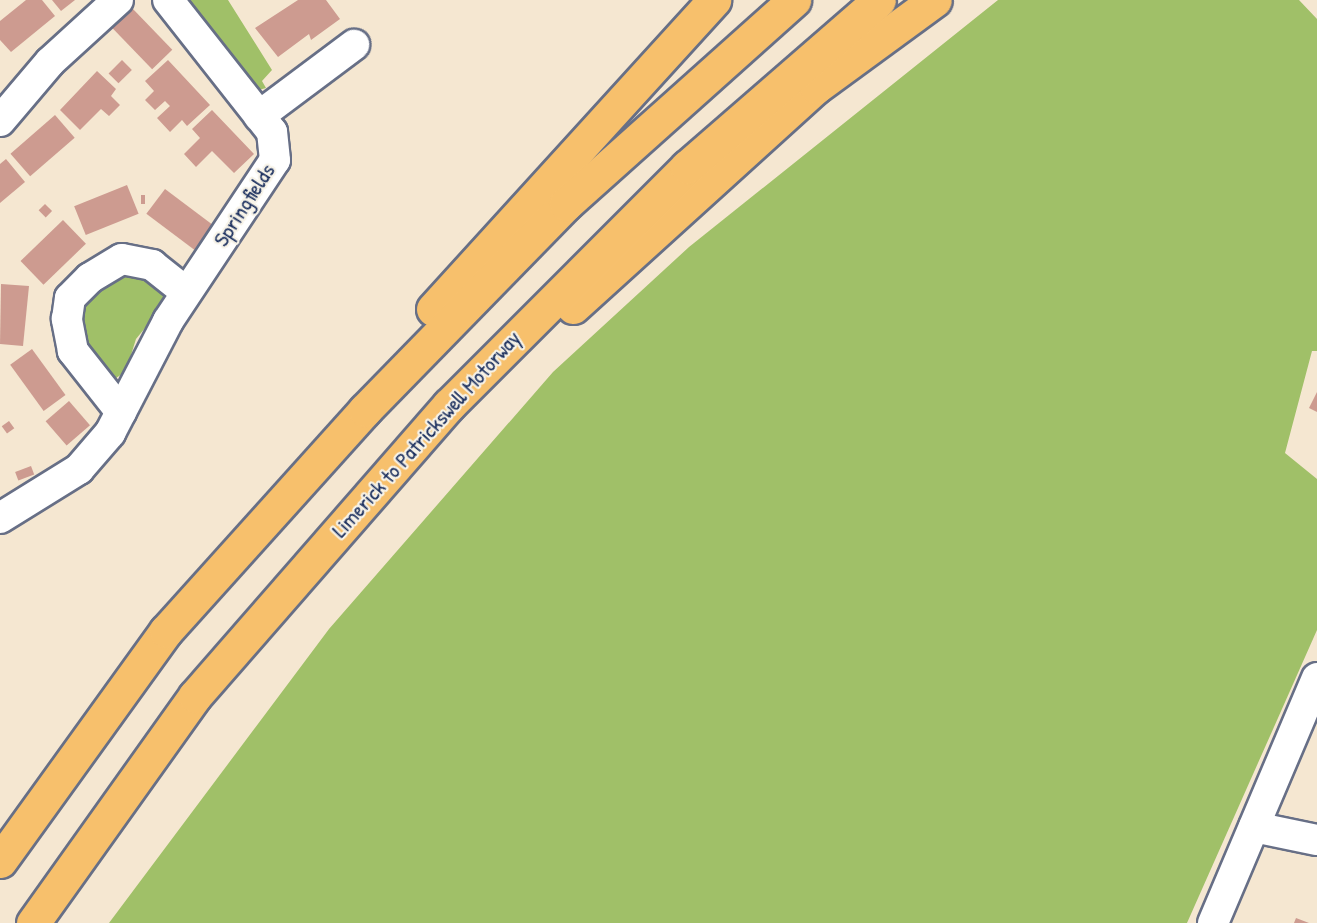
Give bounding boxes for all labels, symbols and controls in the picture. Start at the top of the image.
street label: Springfields [208,159,280,251]
street label: Limerick to Patrickswell Motorway [326,325,526,543]

